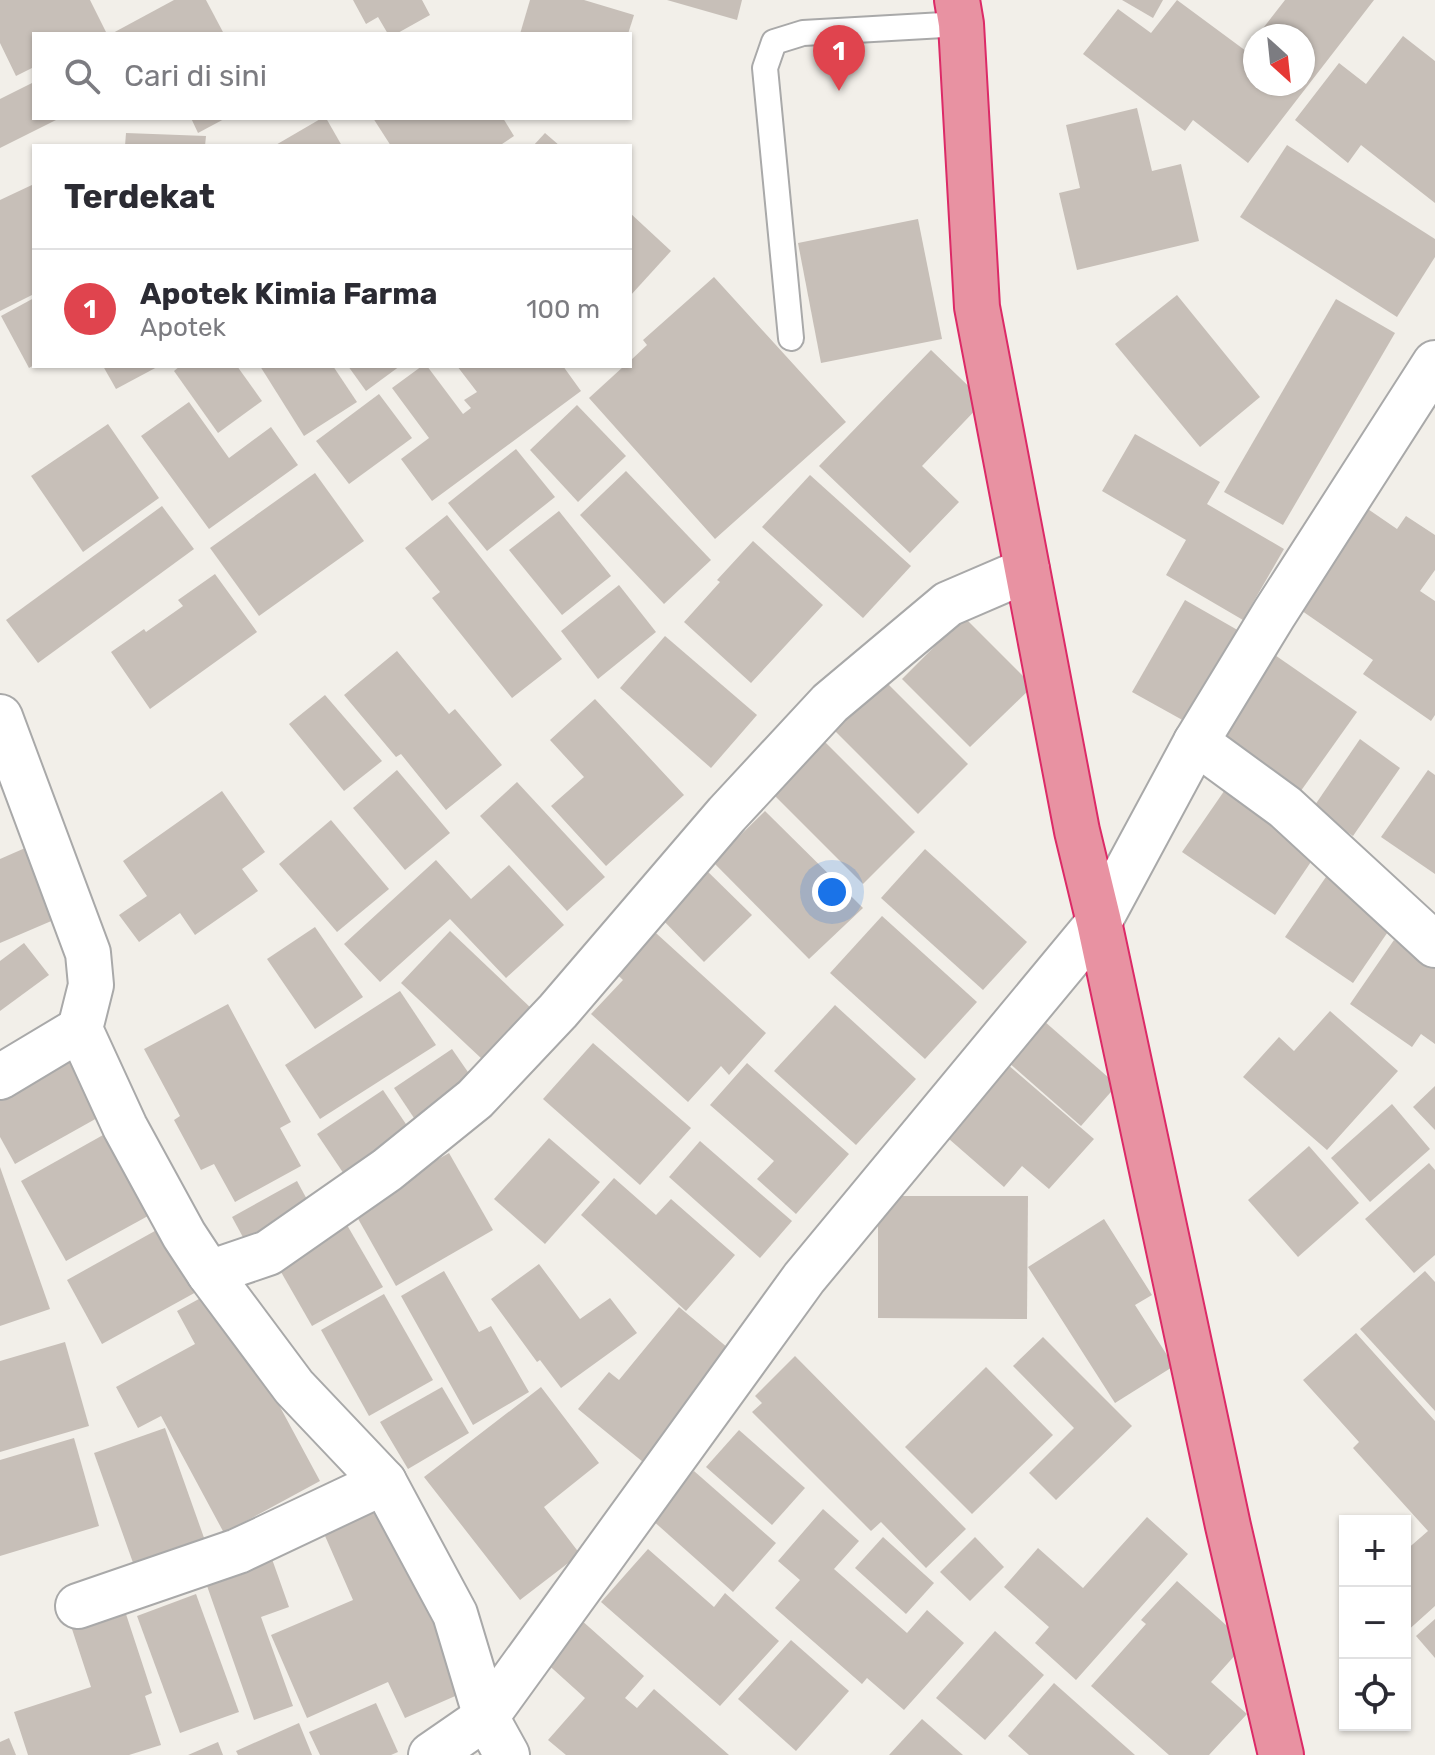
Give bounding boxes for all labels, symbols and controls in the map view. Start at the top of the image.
north arrow [1243,24,1315,96]
pin: 1 [813,25,865,91]
search box [32,32,632,120]
icon: search [60,54,104,98]
text: Cari di sini [124,58,267,94]
text: Terdekat [64,176,215,217]
text: Apotek Kimia Farma [140,276,437,312]
text: 1 [84,294,96,325]
text: 100 m [526,294,600,325]
text: Apotek [140,312,226,343]
your location [812,872,852,912]
map controls [1339,1515,1411,1731]
button: + [1339,1515,1411,1587]
button: − [1339,1587,1411,1659]
button: locate [1339,1659,1411,1731]

